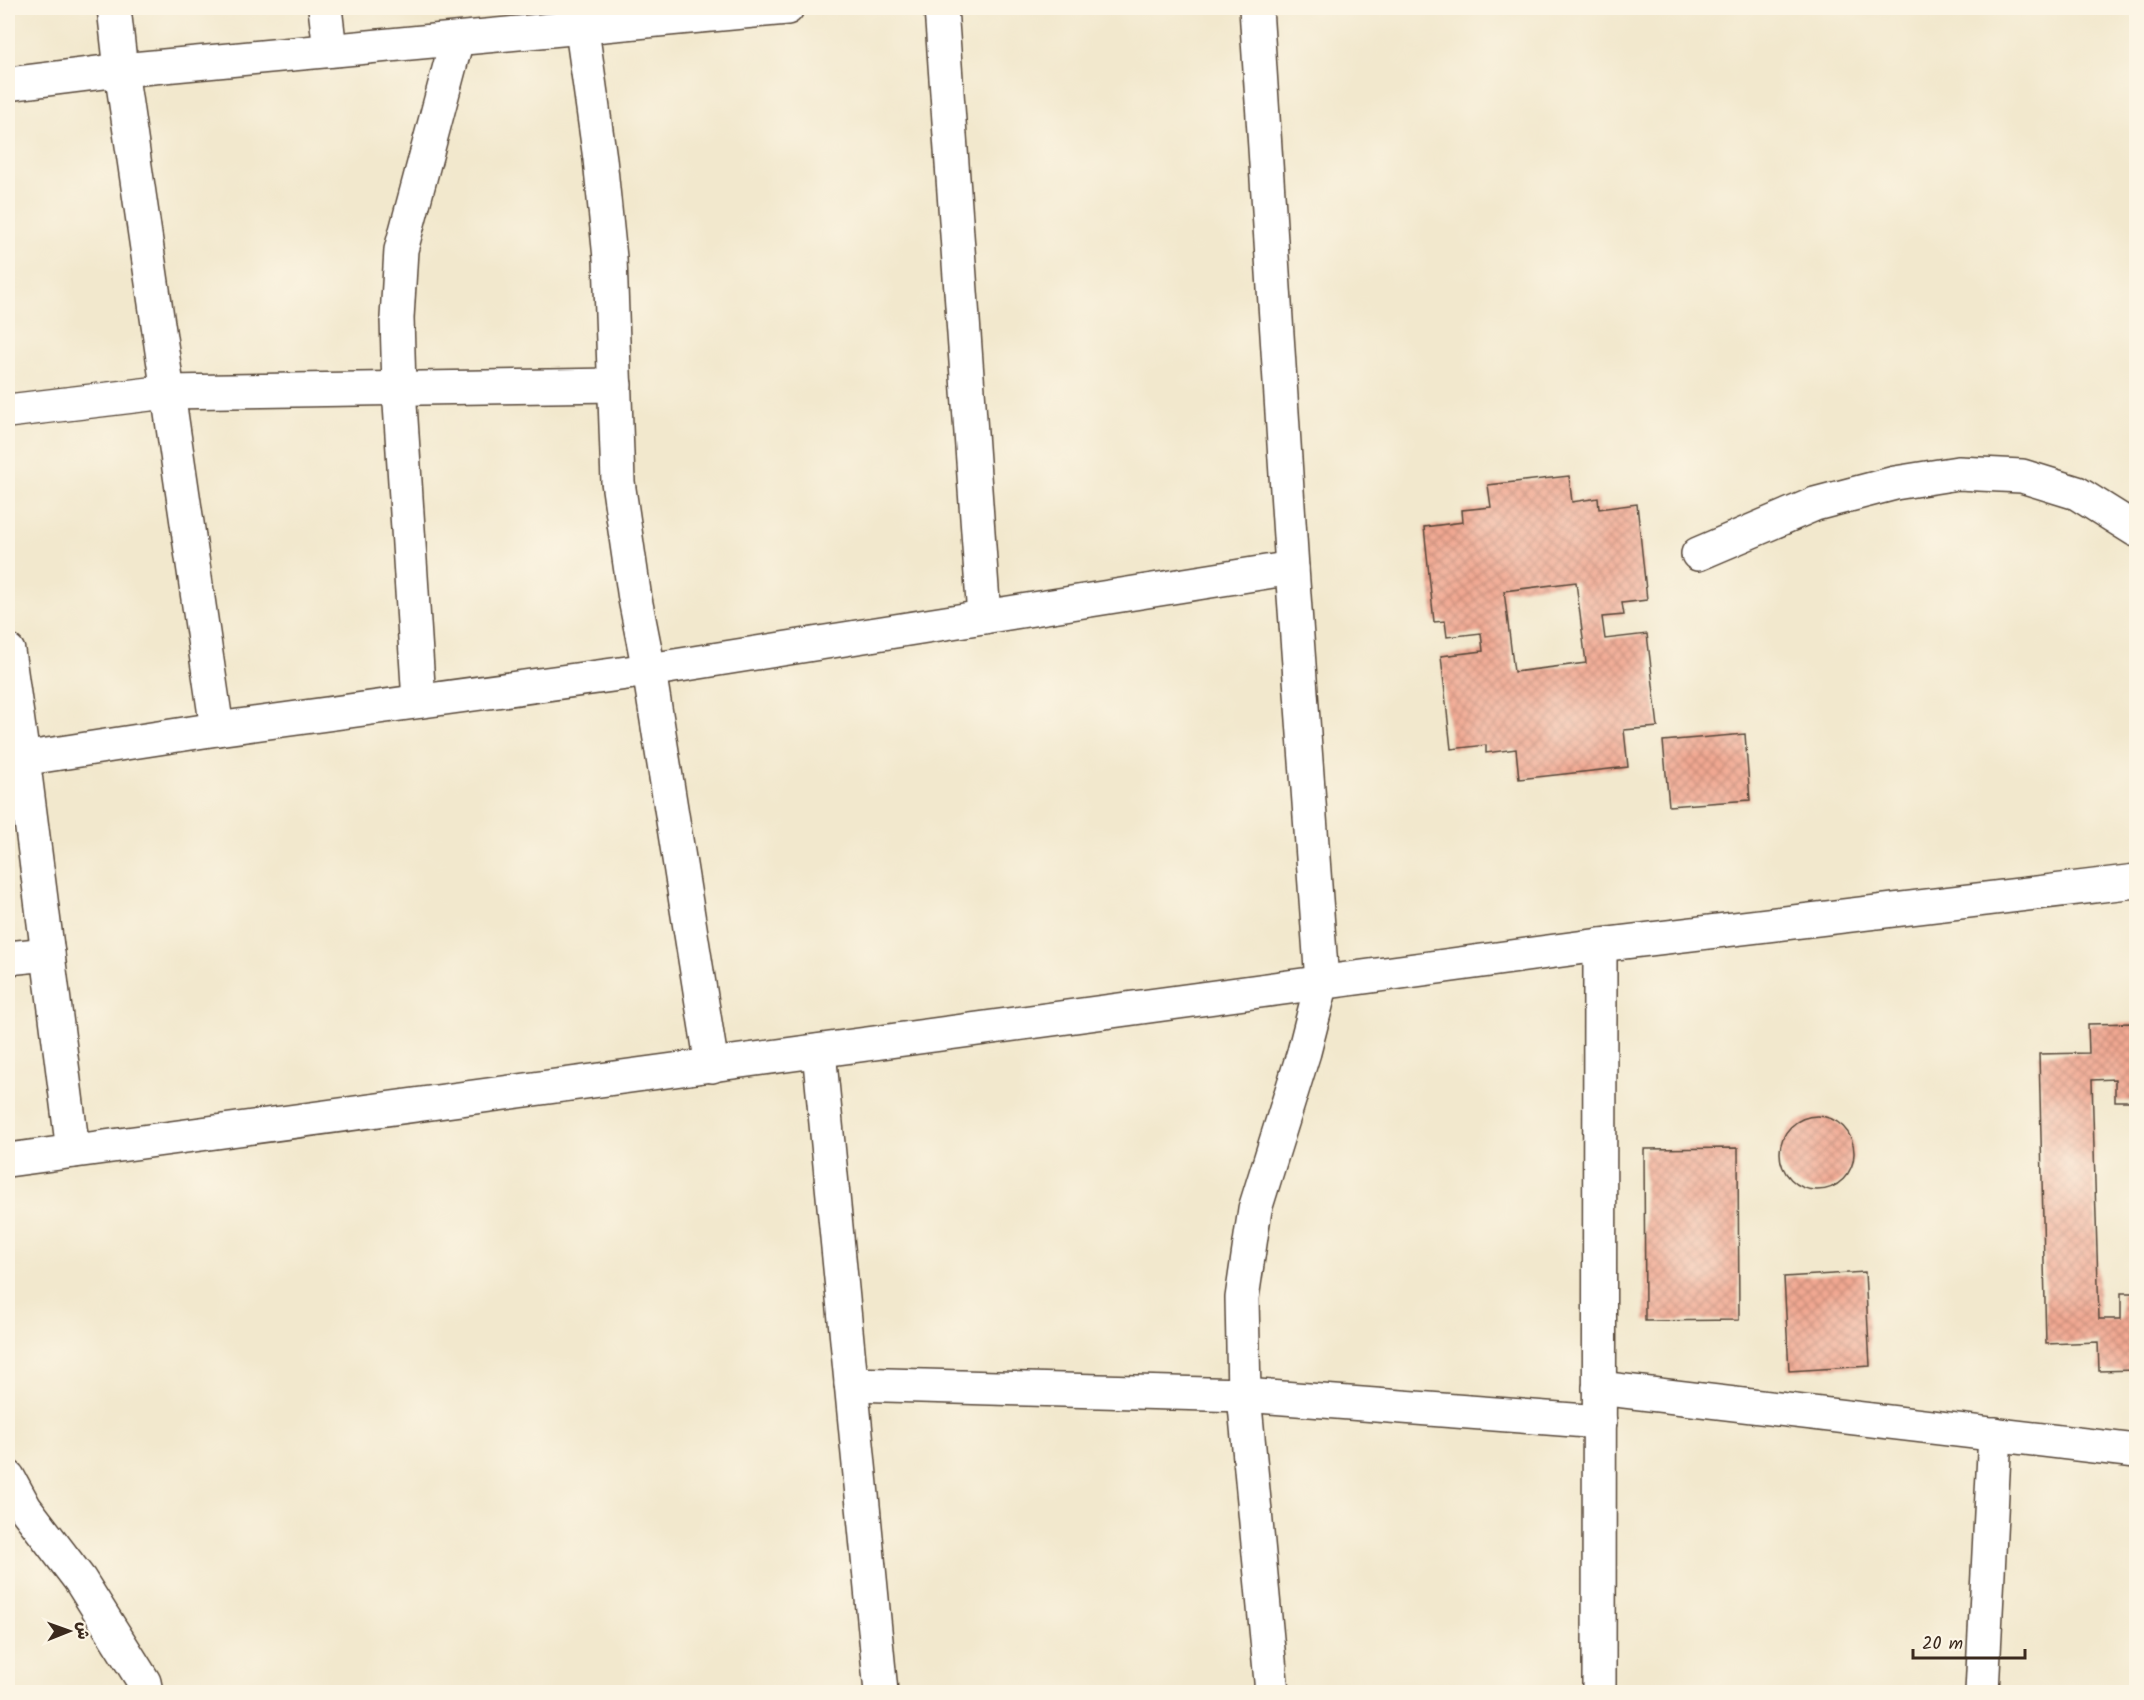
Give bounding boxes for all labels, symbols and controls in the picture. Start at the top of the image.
north arrow [39,1601,99,1661]
text: ش [70,1622,95,1640]
scale bar [1913,1622,2026,1660]
text: 20 m [1922,1630,1963,1659]

